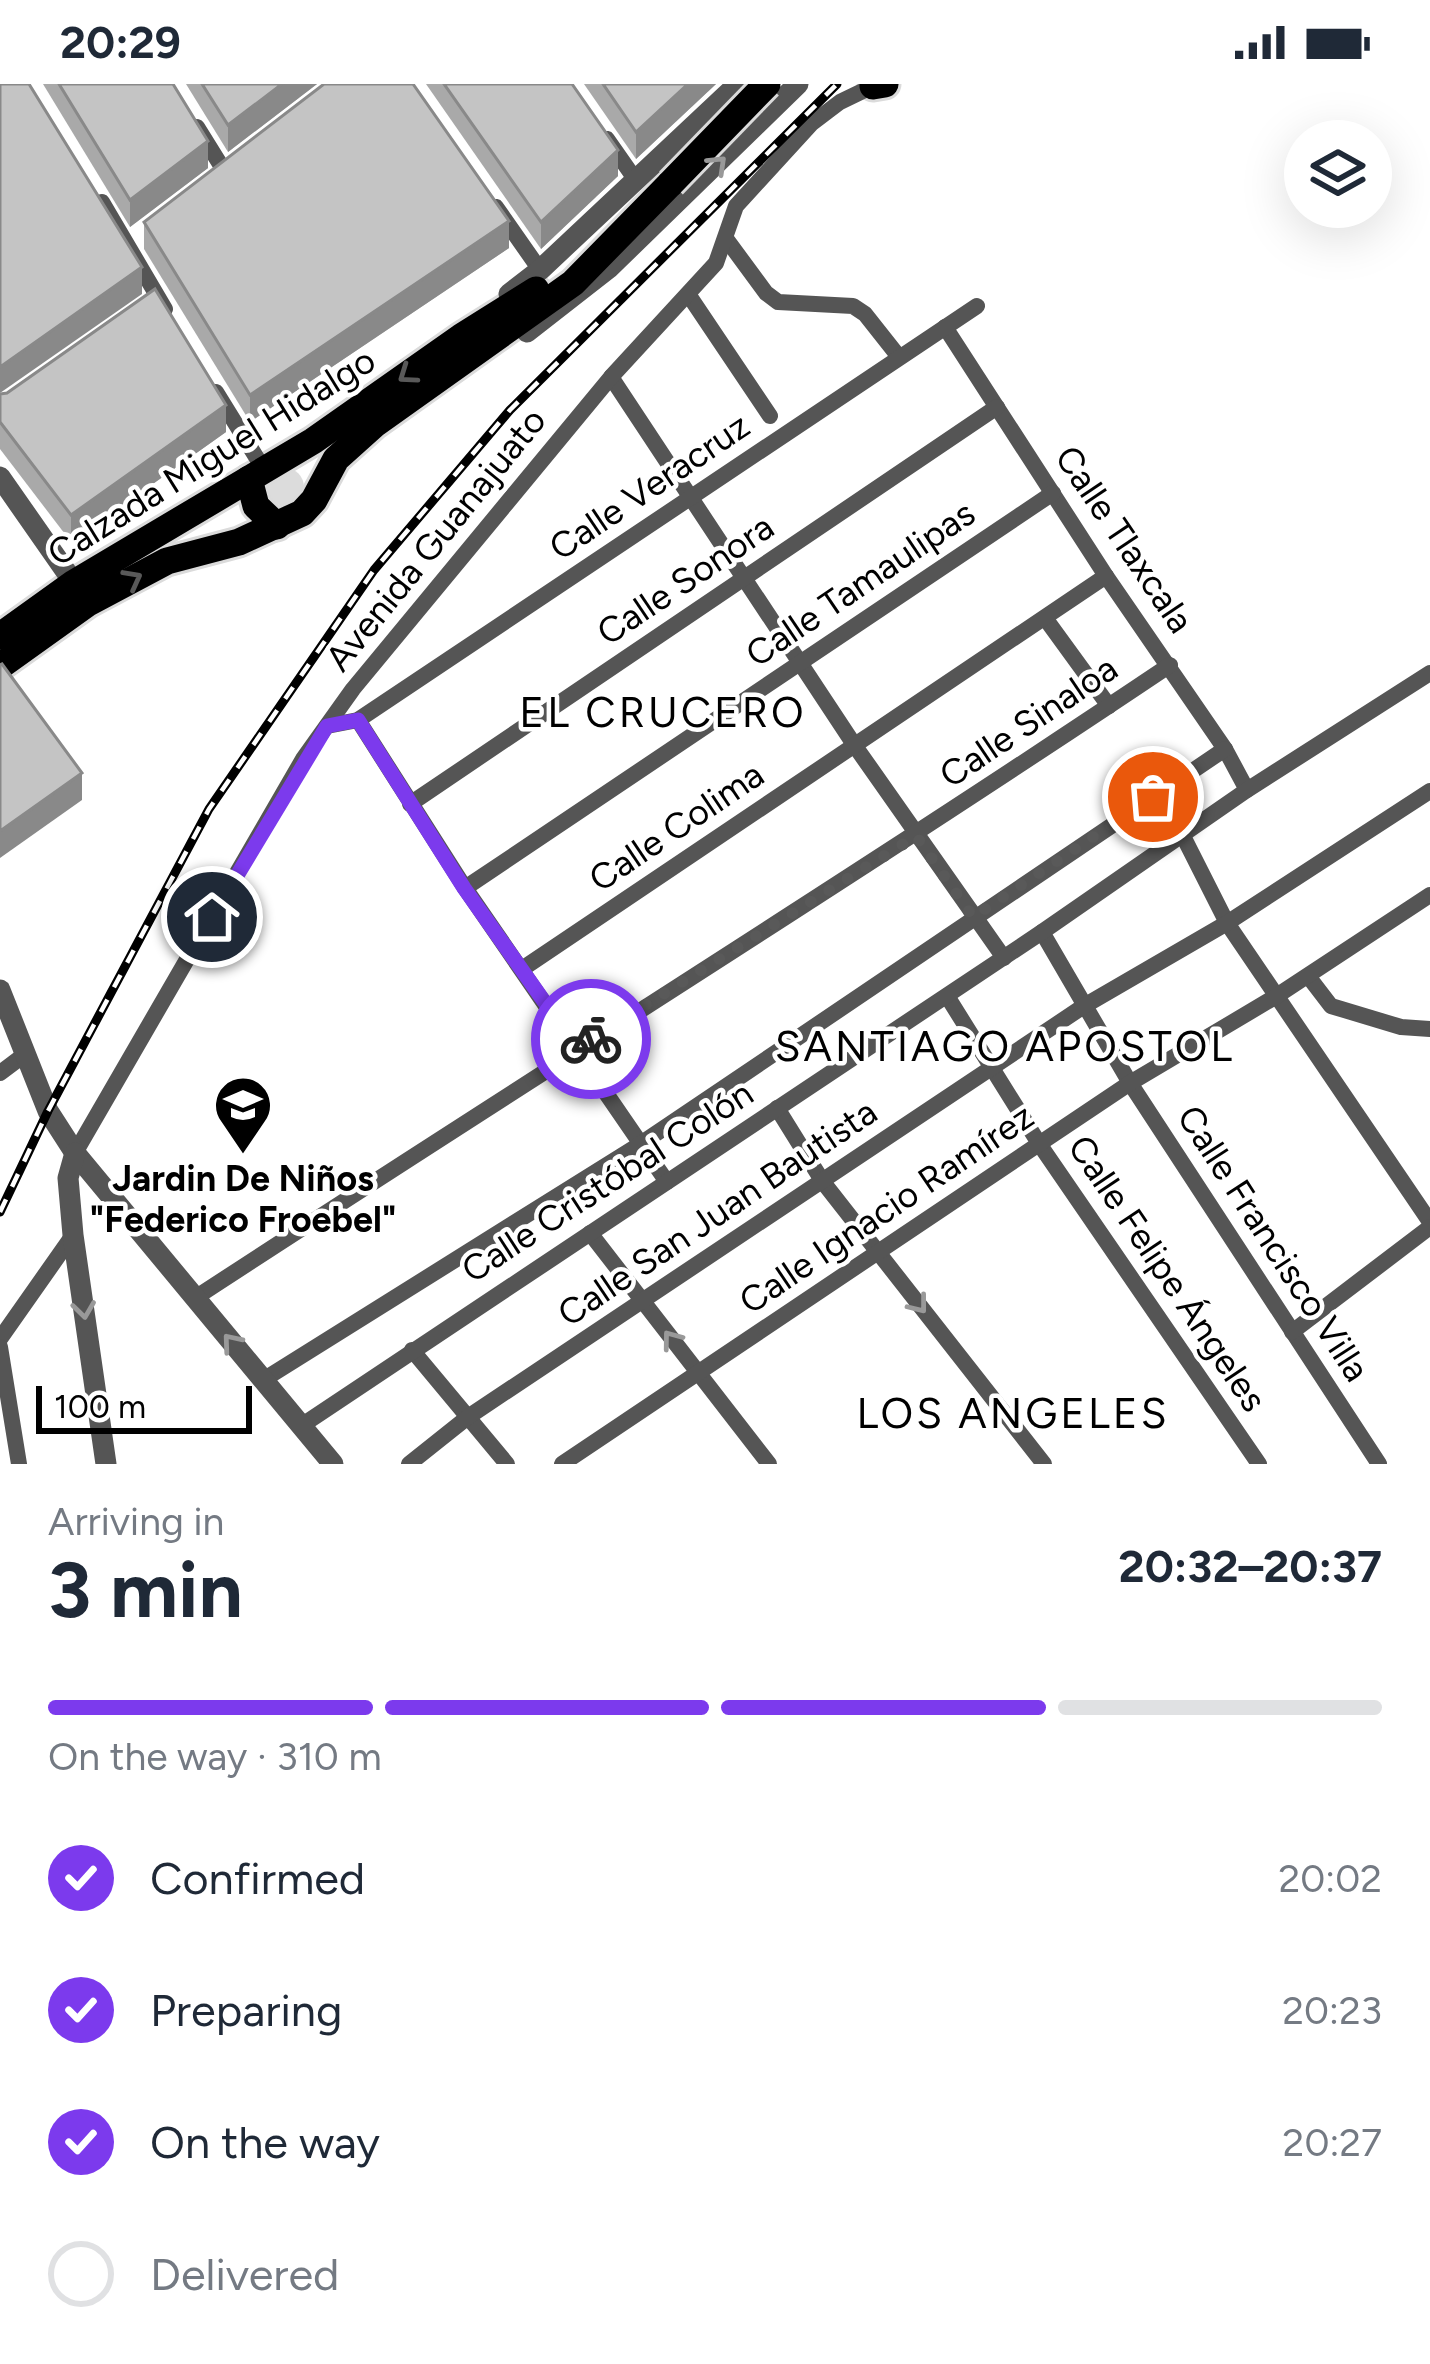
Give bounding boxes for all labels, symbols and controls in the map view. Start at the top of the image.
text: 20:29 [60,15,181,69]
map controls [1284,120,1392,228]
button: layers [1284,120,1392,228]
one-way arrow [704,157,725,179]
street label: Calzada Miguel Hidalgo [40,338,383,575]
one-way arrow [399,360,420,382]
street label: Avenida Guanajuato [316,399,555,679]
street label: Calle Veracruz [541,404,757,569]
street label: Calle Tlaxcala [1046,438,1203,641]
street label: Calle Tamaulipas [738,491,983,676]
street label: Calle Sonora [589,505,782,654]
one-way arrow [120,570,141,593]
street label: Calle Sinaloa [931,646,1125,796]
district label: EL CRUCERO [519,687,807,738]
pin [1102,746,1204,848]
street label: Calle Colima [581,752,772,900]
icon: bag [1120,764,1186,830]
pin [161,866,263,968]
icon: home [179,884,245,950]
courier [531,979,651,1099]
icon: bike [558,1006,624,1072]
district label: SANTIAGO APOSTOL [775,1021,1235,1072]
street label: Calle Cristóbal Colón [454,1071,761,1292]
school or university icon: Jardin De Niños "Federico Froebel" [212,1074,274,1156]
street label: Calle San Juan Bautista [550,1090,885,1335]
street label: Calle Ignacio Ramírez [731,1094,1041,1323]
street label: Calle Francisco Villa [1168,1097,1379,1389]
street label: Calle Felipe Ángeles [1059,1127,1276,1419]
place label: Jardin De Niños "Federico Froebel" [89,1157,397,1241]
one-way arrow [905,1292,926,1314]
one-way arrow [70,1300,96,1320]
one-way arrow [663,1331,685,1352]
one-way arrow [224,1334,246,1356]
scale bar [36,1380,252,1433]
text: 100 m [54,1387,146,1426]
district label: LOS ANGELES [856,1388,1170,1439]
text: Arriving in [48,1498,224,1545]
text: 20:32–20:37 [1119,1539,1382,1593]
text: 3 min [48,1543,243,1637]
text: On the way · 310 m [48,1733,382,1780]
icon: check [48,1845,114,1911]
text: Confirmed [150,1851,365,1905]
text: 20:02 [1279,1855,1382,1902]
icon: check [48,1977,114,2043]
text: Preparing [150,1983,342,2037]
text: 20:23 [1282,1987,1382,2034]
icon: check [48,2109,114,2175]
text: On the way [150,2115,380,2169]
text: 20:27 [1283,2119,1382,2166]
text: Delivered [150,2247,339,2301]

